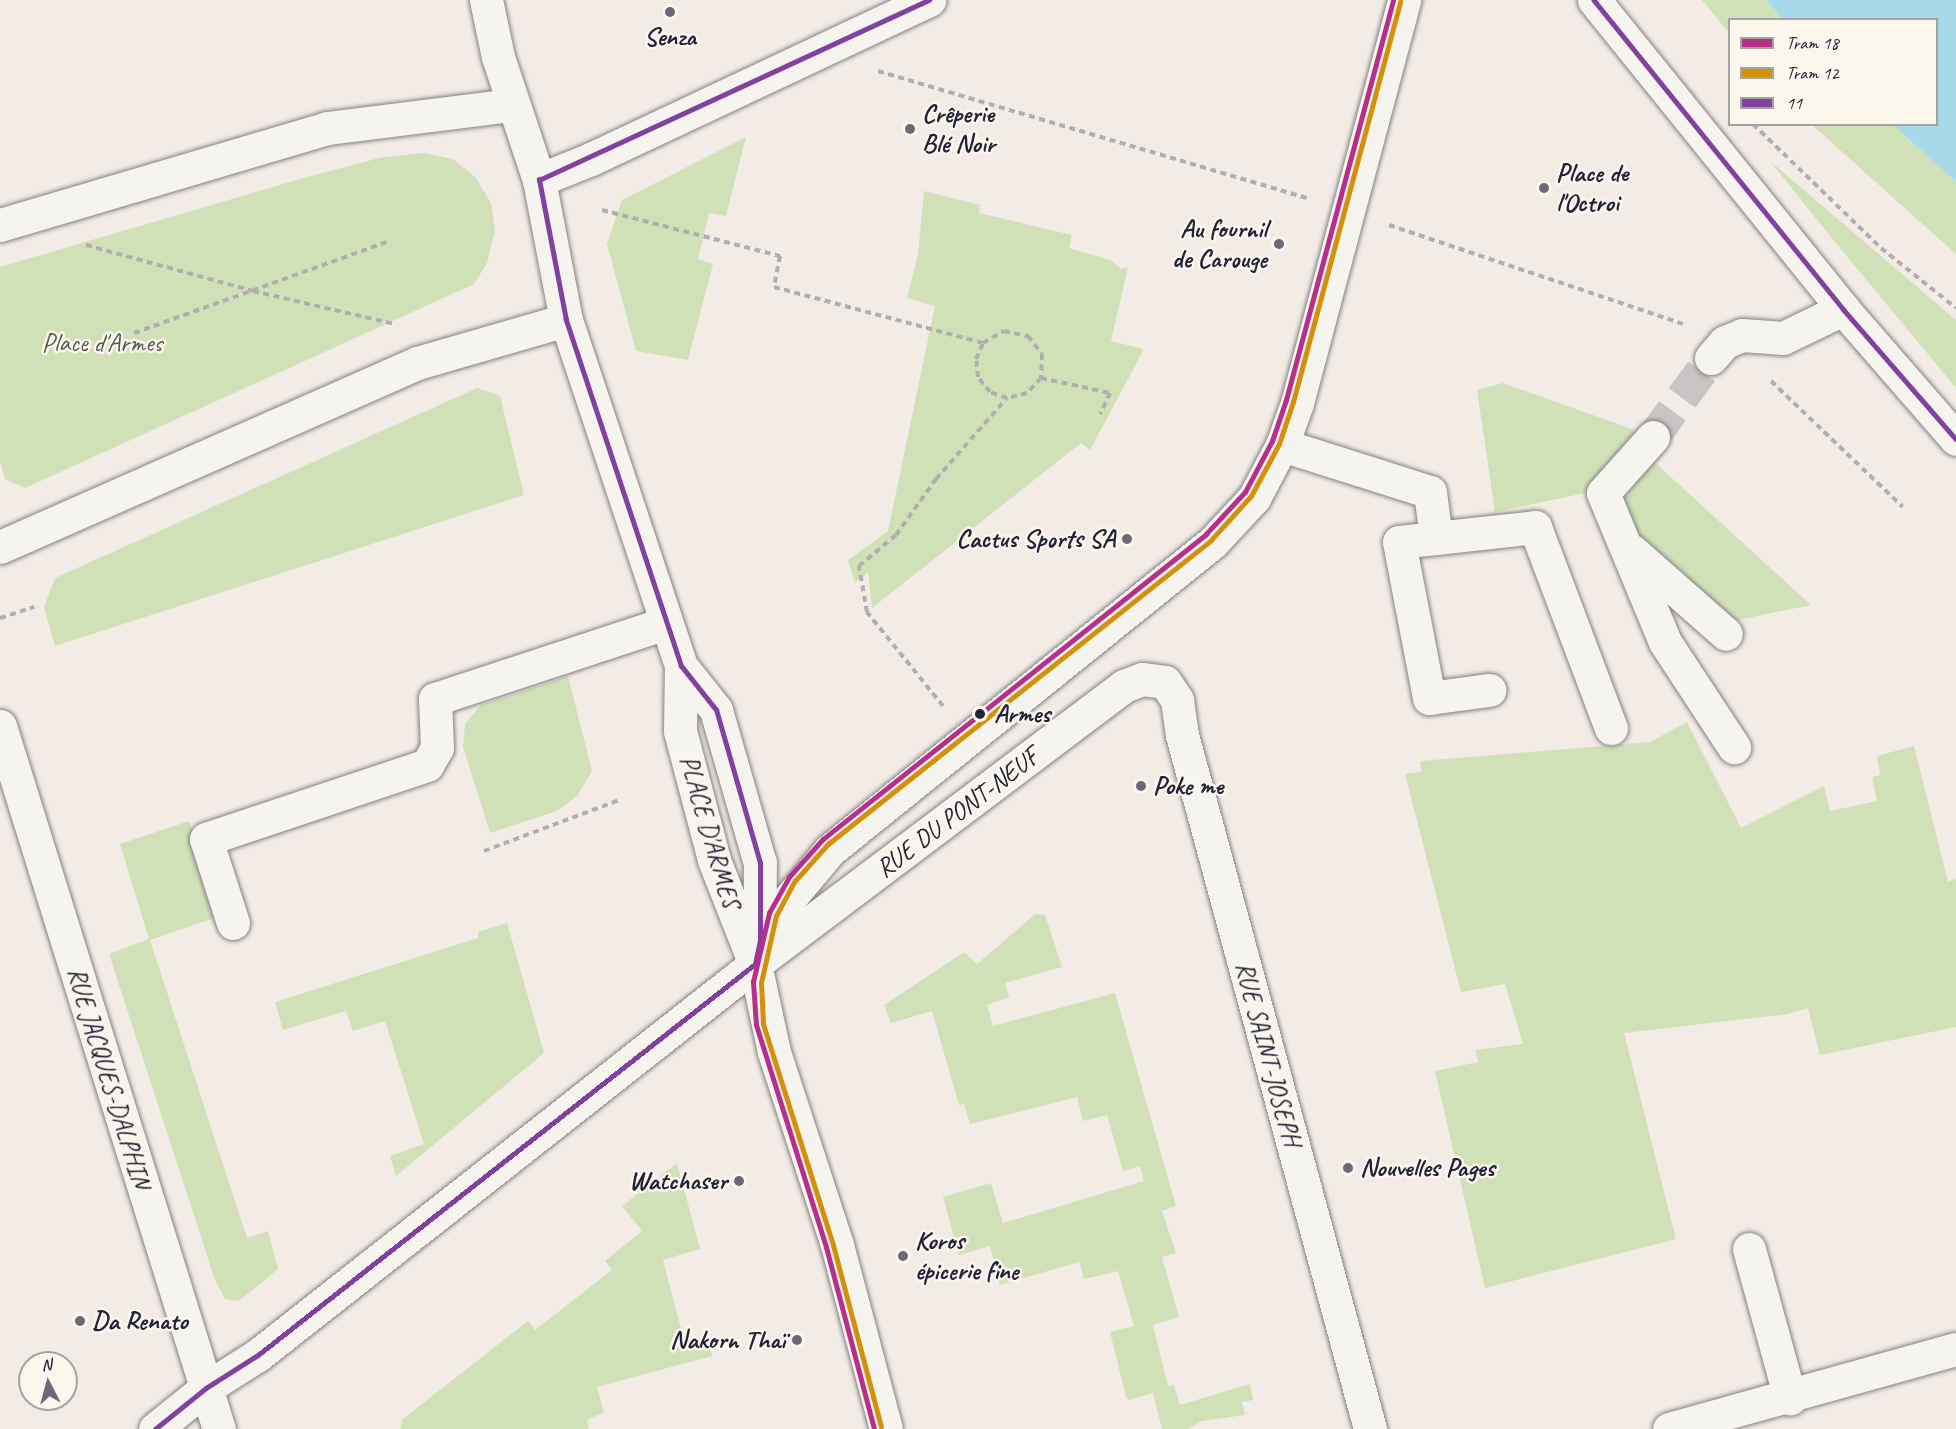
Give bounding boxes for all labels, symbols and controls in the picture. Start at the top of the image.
marker: Senza [663,5,677,19]
legend [1728,18,1938,126]
place label: Senza [644,21,696,53]
text: Tram 18 [1786,32,1839,54]
text: Tram 12 [1786,62,1839,84]
text: 11 [1786,92,1802,114]
place label: Crêperie Blé Noir [922,98,995,160]
marker: Crêperie Blé Noir [903,122,917,136]
place label: Place de l'Octroi [1556,157,1628,218]
marker: Place de l'Octroi [1537,181,1551,195]
place label: Au fournil de Carouge [1171,213,1267,274]
marker: Au fournil de Carouge [1272,237,1286,251]
park label: Place d'Armes [42,327,162,359]
place label: Cactus Sports SA [956,523,1115,555]
marker: Cactus Sports SA [1120,532,1134,546]
place label: Armes [994,698,1050,730]
marker: Armes [971,705,989,723]
street label: RUE DU PONT-NEUF [870,742,1044,884]
street label: PLACE D'ARMES [673,752,747,912]
place label: Poke me [1153,770,1222,802]
marker: Poke me [1134,779,1148,793]
street label: RUE SAINT-JOSEPH [1228,958,1308,1150]
street label: RUE JACQUES-DALPHIN [60,963,158,1193]
place label: Nouvelles Pages [1360,1152,1496,1184]
marker: Nouvelles Pages [1341,1161,1355,1175]
place label: Watchaser [629,1165,727,1197]
marker: Watchaser [732,1174,746,1188]
place label: Koros épicerie fine [915,1225,1018,1286]
marker: Koros épicerie fine [896,1249,910,1263]
place label: Da Renato [92,1305,188,1337]
marker: Da Renato [73,1314,87,1328]
place label: Nakorn Thaï [669,1324,785,1356]
marker: Nakorn Thaï [790,1333,804,1347]
north arrow [18,1351,78,1411]
text: N [40,1355,52,1376]

